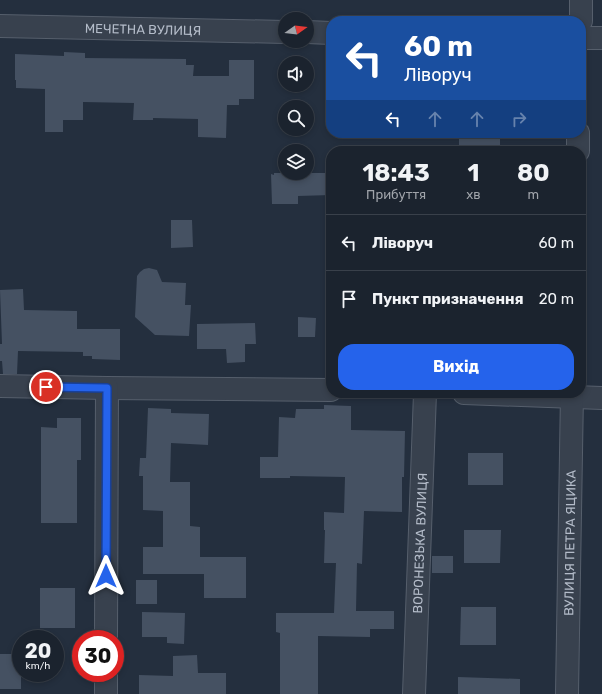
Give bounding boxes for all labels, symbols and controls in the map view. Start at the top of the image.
north arrow [278,12,314,48]
map controls [278,12,314,180]
street label: МЕЧЕТНА ВУЛИЦЯ [85,21,201,38]
text: 60 m [404,30,473,63]
icon: left [338,32,390,84]
button: sound [278,56,314,92]
text: Ліворуч [404,64,472,86]
button: search [278,100,314,136]
icon: left [382,108,404,130]
icon: ahead [424,108,446,130]
icon: ahead [466,108,488,130]
icon: right [508,108,530,130]
button: layers [278,144,314,180]
text: 18:43 [362,159,430,187]
text: 1 [467,159,479,187]
text: 80 [517,159,550,187]
text: Прибуття [366,187,426,202]
text: хв [466,187,481,202]
text: m [527,187,539,202]
icon: left [338,232,360,254]
text: Ліворуч [372,234,433,252]
text: 60 m [538,234,574,252]
icon: arrive [338,288,360,310]
text: Пункт призначення [372,290,524,308]
text: 20 m [539,290,574,308]
button: Вихід [338,344,574,390]
pin [29,370,63,404]
icon: arrive [35,376,57,398]
street label: ВУЛИЦЯ ПЕТРА ЯЦИКА [561,470,579,616]
street label: ВОРОНЕЗЬКА ВУЛИЦЯ [410,472,430,614]
position arrow [85,555,127,597]
speed limit sign: 30 [72,630,124,682]
text: 20 [25,639,51,663]
text: km/h [26,660,50,672]

